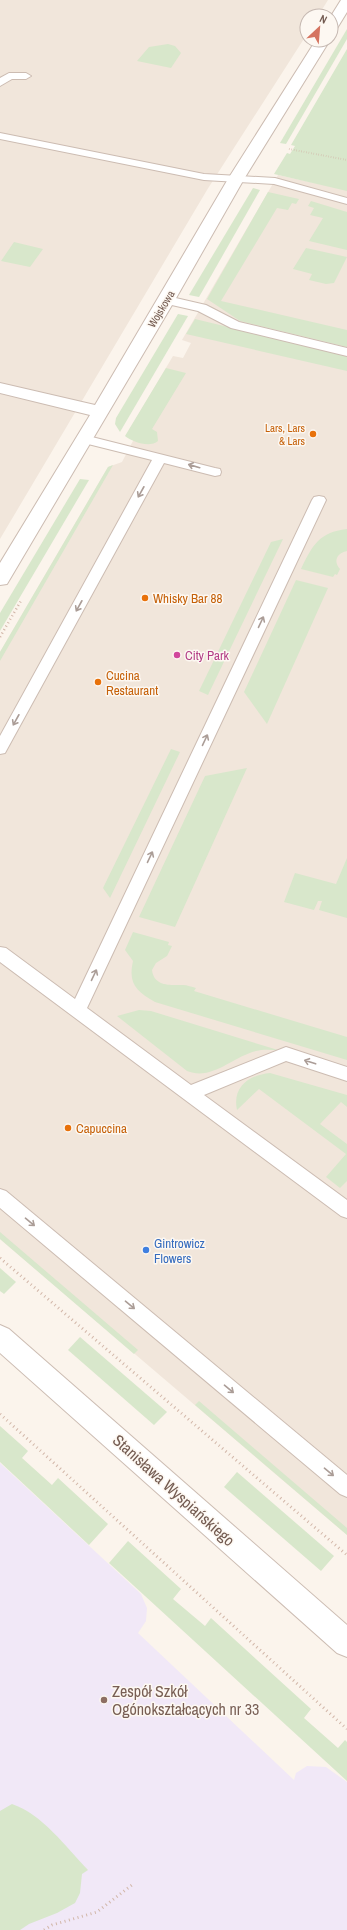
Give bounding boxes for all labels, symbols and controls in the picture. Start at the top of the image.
north arrow [299,8,339,48]
text: N [317,11,329,27]
street label: Wojskowa [144,288,178,330]
place label: Lars, Lars & Lars [265,421,305,448]
marker: Lars, Lars & Lars [308,429,318,439]
one-way arrow [188,462,201,469]
one-way arrow [137,486,145,498]
place label: Whisky Bar 88 [153,590,222,607]
marker: Whisky Bar 88 [140,593,150,603]
one-way arrow [74,600,82,612]
one-way arrow [258,617,265,629]
place label: City Park [185,647,230,664]
marker: City Park [172,650,182,660]
place label: Cucina Restaurant [106,667,158,699]
marker: Cucina Restaurant [93,677,103,687]
one-way arrow [12,714,19,726]
one-way arrow [202,734,209,746]
one-way arrow [147,852,154,864]
one-way arrow [91,969,98,981]
one-way arrow [304,1058,317,1065]
place label: Capuccina [76,1120,127,1137]
marker: Capuccina [63,1123,73,1133]
one-way arrow [25,1217,35,1226]
place label: Gintrowicz Flowers [154,1235,205,1267]
marker: Gintrowicz Flowers [141,1245,151,1255]
one-way arrow [124,1301,135,1310]
one-way arrow [224,1384,235,1393]
street label: Stanisława Wyspiańskiego [108,1429,240,1551]
one-way arrow [324,1468,334,1477]
place label: Zespół Szkół Ogónokształcących nr 33 [112,1680,259,1720]
marker: Zespół Szkół Ogónokształcących nr 33 [99,1695,109,1705]

